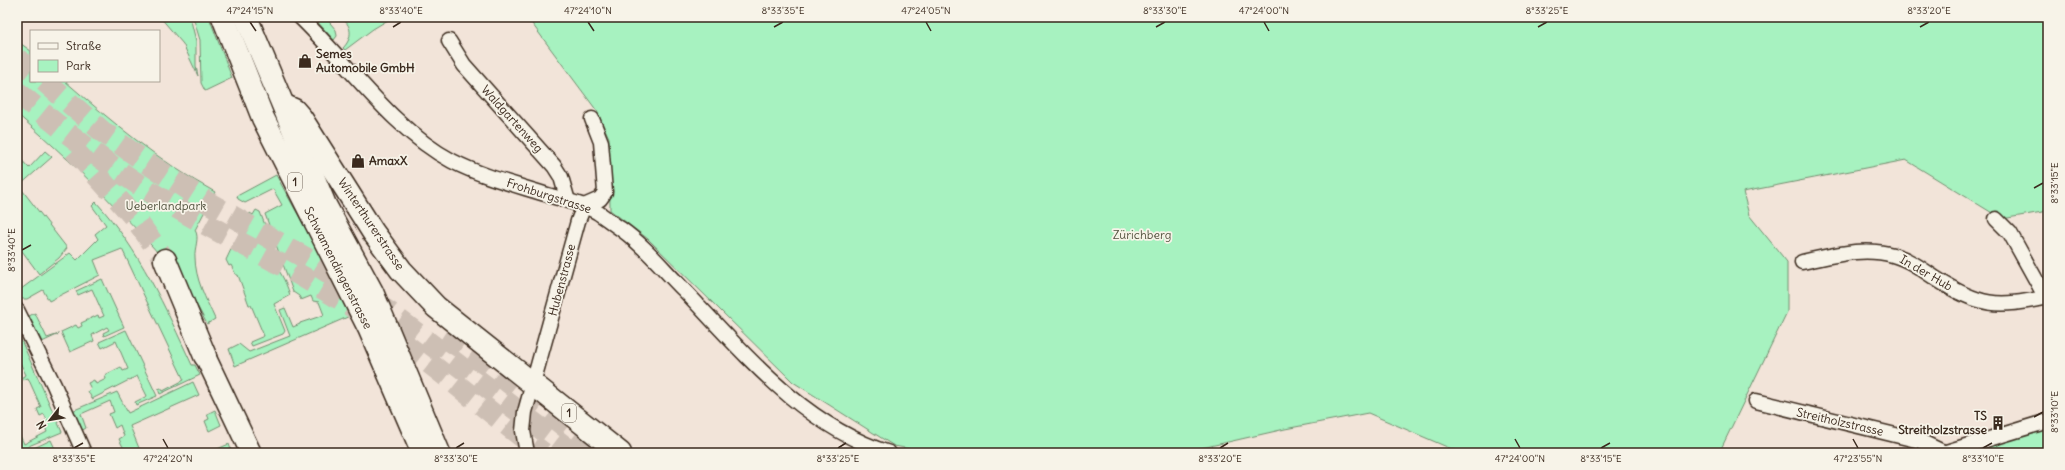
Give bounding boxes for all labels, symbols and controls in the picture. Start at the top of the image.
text: 47°24'15"N [227,4,273,17]
text: 8°33'40"E [379,4,423,17]
text: 47°24'10"N [564,4,612,17]
text: 8°33'35"E [761,4,805,17]
text: 47°24'05"N [901,4,951,17]
text: 8°33'30"E [1143,4,1187,17]
text: 47°24'00"N [1239,4,1289,17]
text: 8°33'25"E [1526,4,1569,17]
text: 8°33'20"E [1907,4,1951,17]
legend [30,30,160,82]
text: Straße [66,38,101,53]
place label: Semes Automobile GmbH [316,46,415,75]
shop icon: Semes Automobile GmbH [297,53,313,69]
text: Park [66,58,91,73]
street label: Waldgartenweg [478,82,547,155]
shop icon: AmaxX [350,153,366,169]
place label: AmaxX [369,153,408,168]
text: 8°33'15"E [2048,162,2061,204]
road number: 1 [288,173,302,191]
street label: Winterthurerstrasse [335,175,408,273]
street label: Frohburgstrasse [505,175,593,216]
park label: Ueberlandpark [126,198,206,213]
street label: Schwamendingenstrasse [301,204,376,331]
park label: Zürichberg [1113,227,1171,242]
text: 8°33'40"E [5,228,18,272]
street label: Hubenstrasse [545,242,578,318]
street label: In der Hub [1897,251,1956,294]
text: 8°33'10"E [2048,391,2061,433]
north arrow [30,400,70,440]
road number: 1 [562,404,576,422]
street label: Streitholzstrasse [1795,404,1885,439]
place label: TS Streitholzstrasse [1898,408,1988,437]
building icon: TS Streitholzstrasse [1990,415,2006,431]
text: N [33,418,49,432]
text: 8°33'35"E [52,452,96,465]
text: 47°24'20"N [143,452,193,465]
text: 8°33'30"E [434,452,478,465]
text: 8°33'25"E [817,452,860,465]
text: 8°33'20"E [1198,452,1242,465]
text: 47°24'00"N [1495,452,1545,465]
text: 8°33'15"E [1580,452,1622,465]
text: 47°23'55"N [1834,452,1882,465]
text: 8°33'10"E [1962,452,2004,465]

